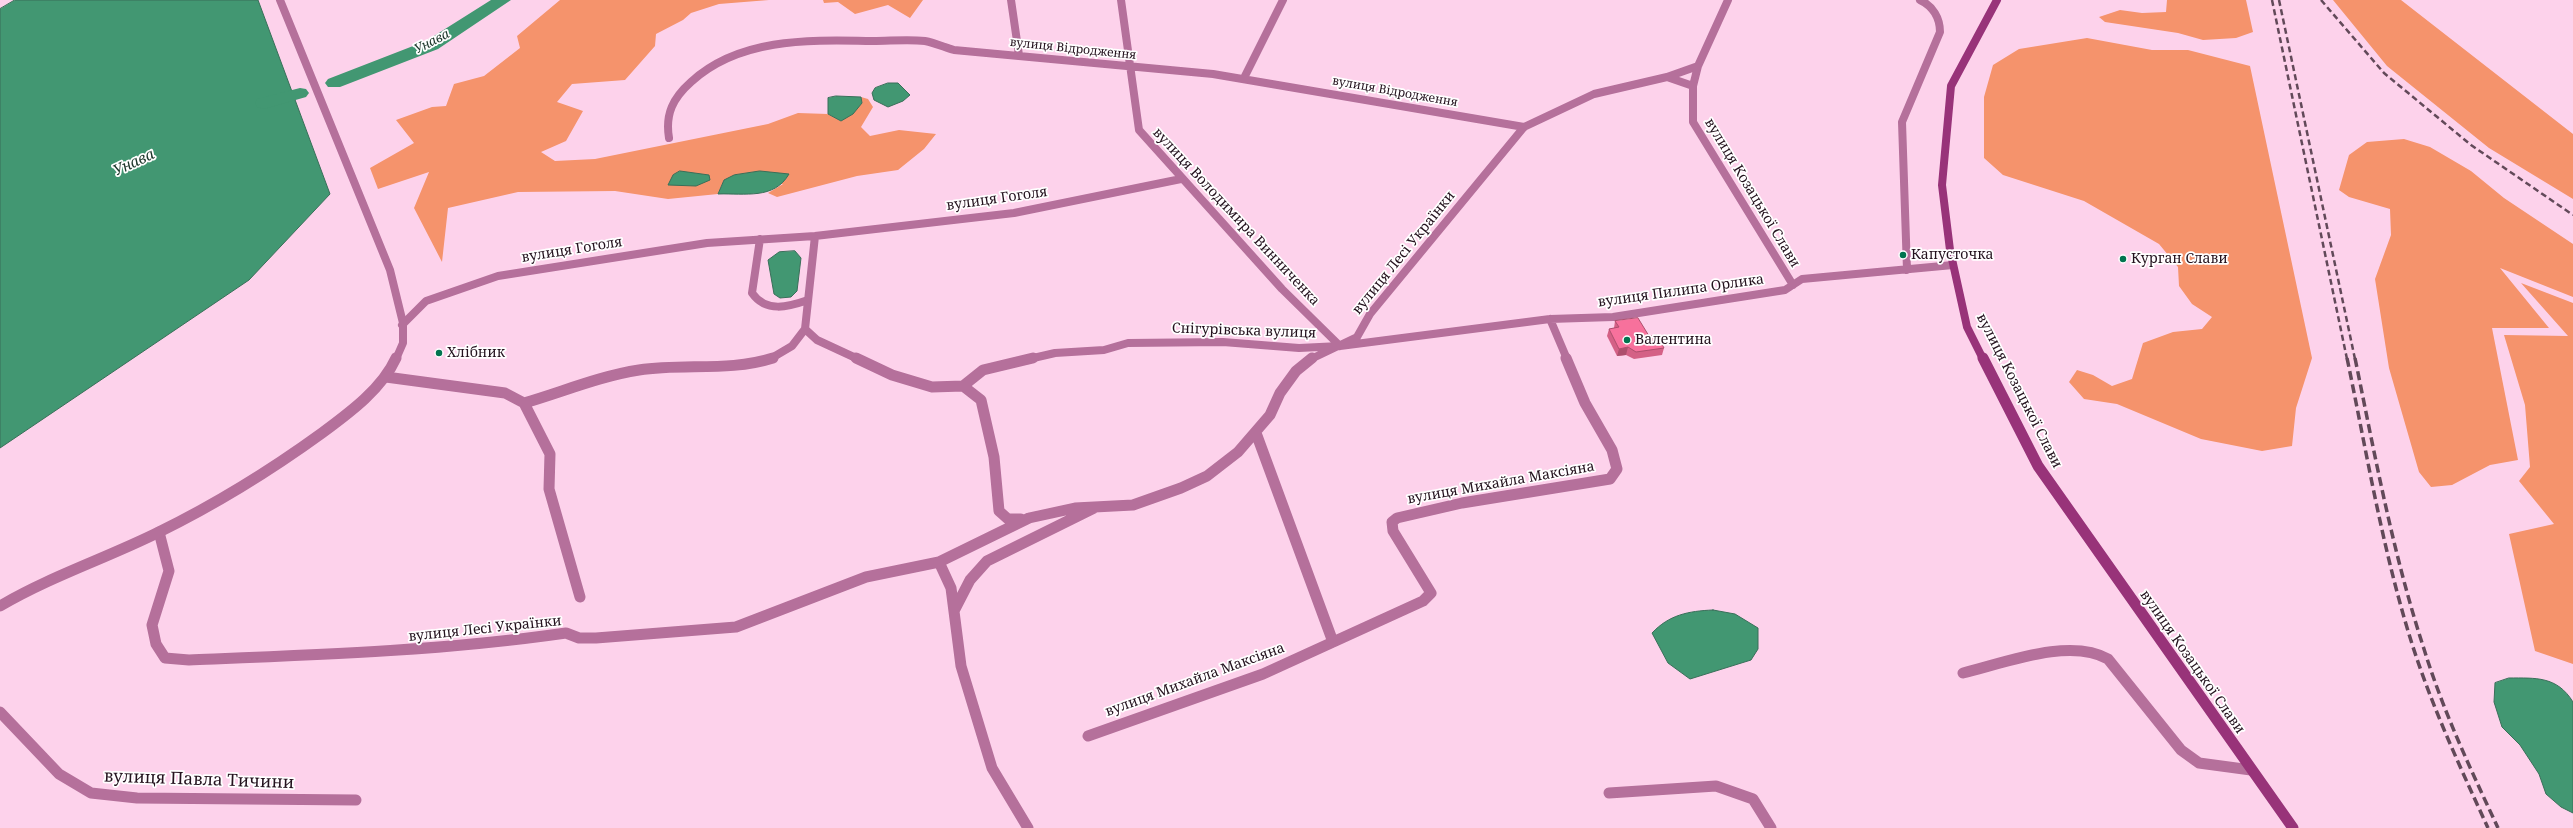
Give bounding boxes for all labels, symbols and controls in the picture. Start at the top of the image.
water label: Унава [412,27,452,57]
street label: вулиця Відродження [1009,35,1137,63]
street label: вулиця Відродження [1331,74,1459,110]
street label: вулиця Козацької Слави [1701,115,1803,271]
street label: вулиця Володимира Винниченка [1149,125,1323,309]
water label: Унава [111,146,157,180]
street label: вулиця Гоголя [945,184,1049,214]
street label: вулиця Лесі Українки [1349,188,1459,318]
street label: вулиця Гоголя [520,234,624,266]
place label: Капусточка [1911,247,1994,263]
marker: Капусточка [1898,250,1908,260]
place label: Курган Слави [2131,251,2228,267]
marker: Курган Слави [2118,254,2128,264]
street label: вулиця Пилипа Орлика [1597,271,1765,311]
street label: вулиця Козацької Слави [1973,311,2065,471]
street label: Снігурівська вулиця [1172,320,1316,342]
place label: Валентина [1635,332,1712,348]
marker: Валентина [1622,335,1632,345]
place label: Хлібник [447,345,505,361]
marker: Хлібник [434,348,444,358]
street label: вулиця Михайла Максіяна [1406,458,1596,508]
street label: вулиця Козацької Слави [2136,587,2248,737]
street label: вулиця Лесі Українки [408,613,562,645]
street label: вулиця Михайла Максіяна [1103,640,1287,720]
street label: вулиця Павла Тичини [103,766,295,794]

